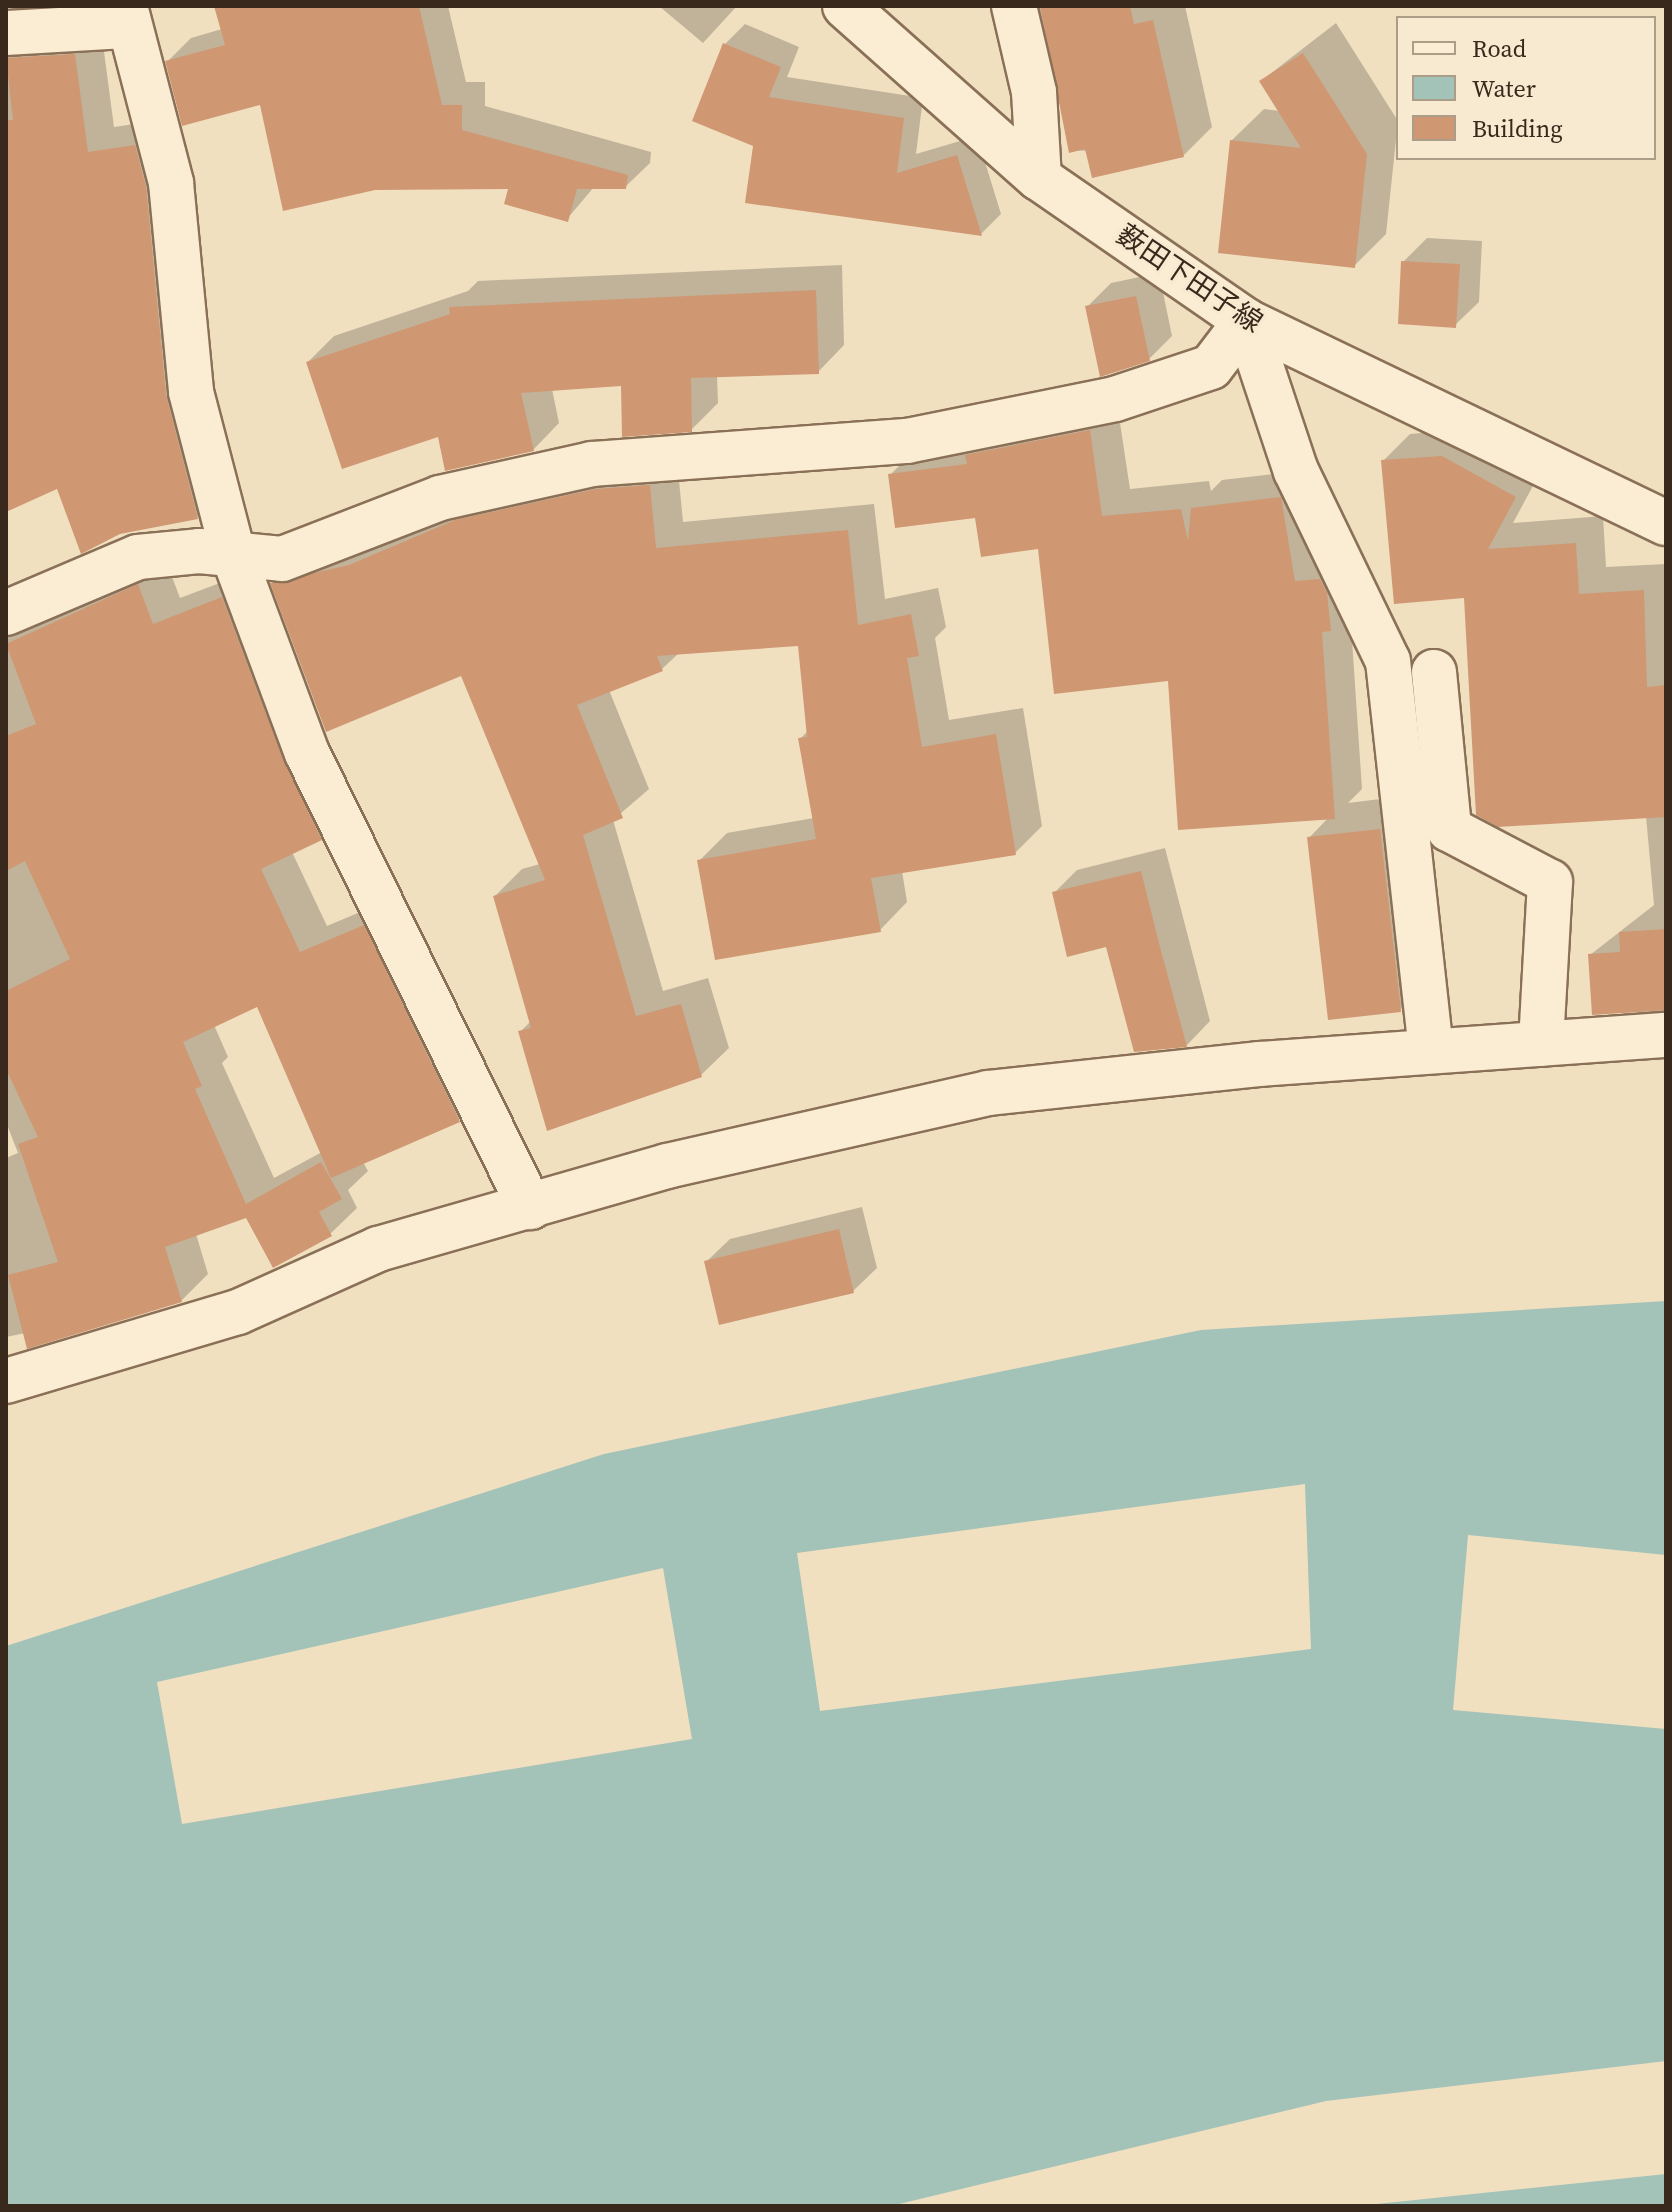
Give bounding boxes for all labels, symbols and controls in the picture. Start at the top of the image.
legend [1396,16,1656,160]
text: Road [1472,32,1526,65]
text: Water [1472,72,1536,105]
text: Building [1472,112,1563,145]
street label: 薮田下田子線 [1111,217,1269,339]

